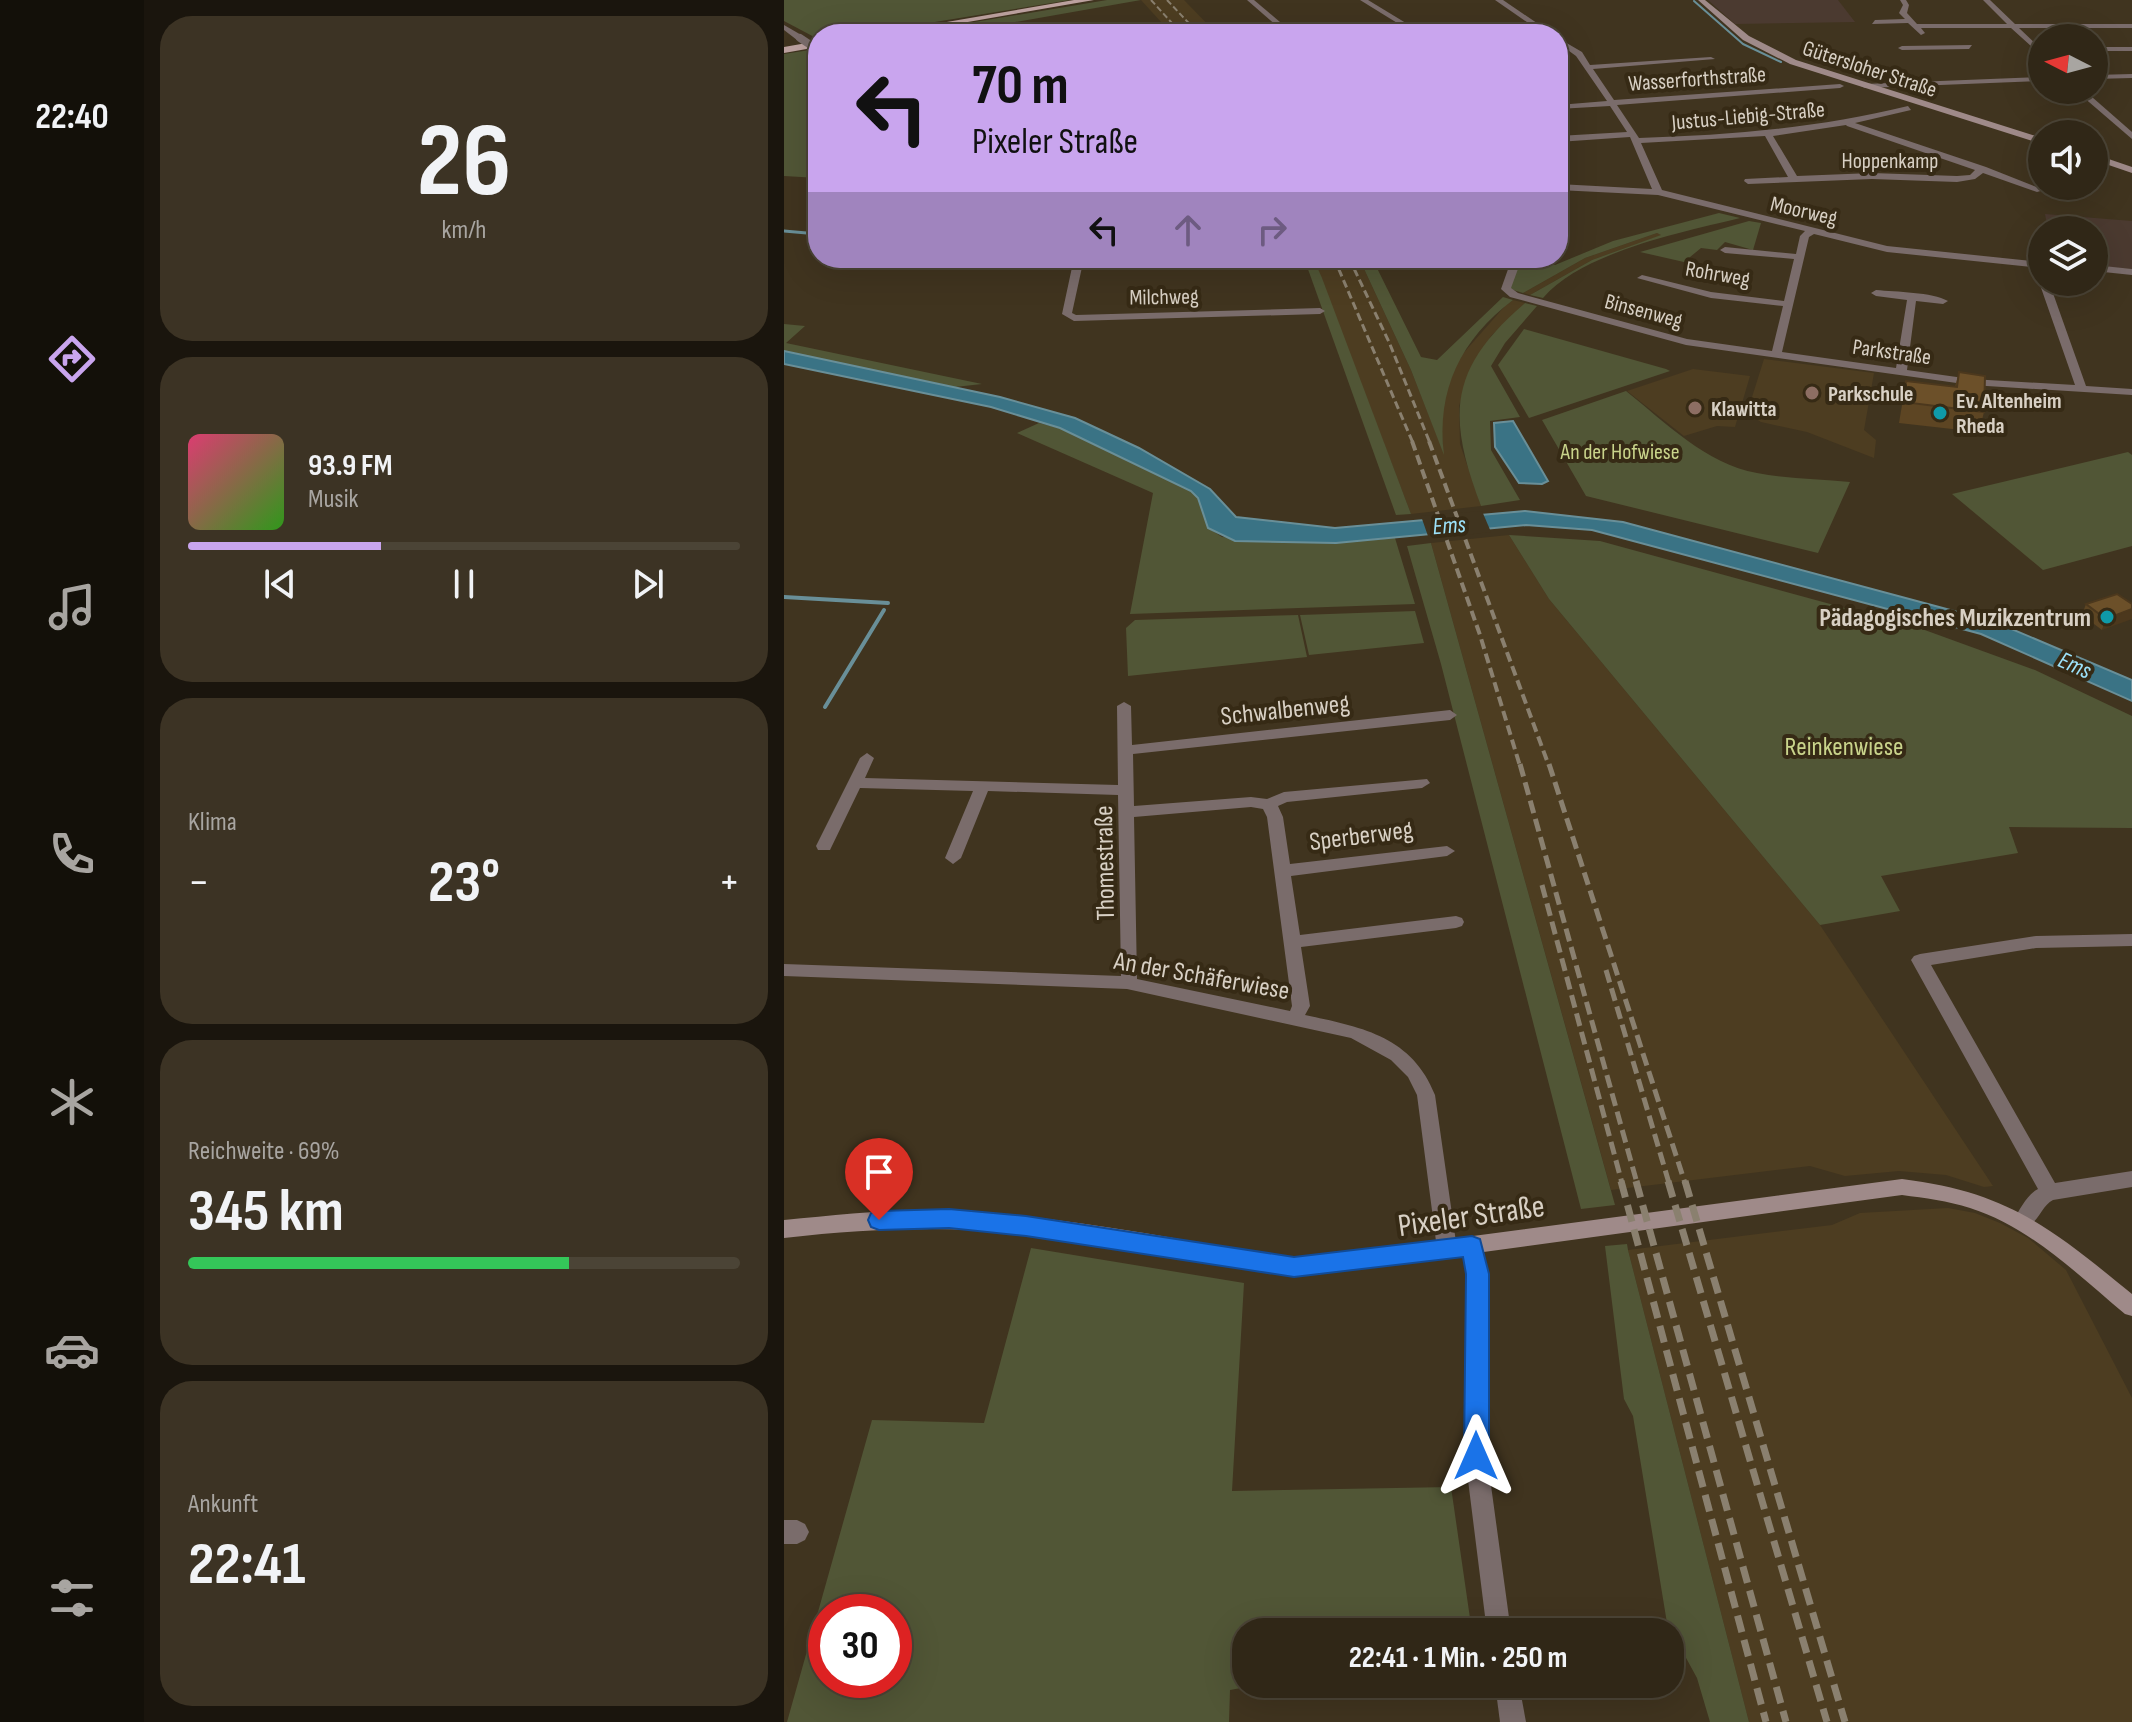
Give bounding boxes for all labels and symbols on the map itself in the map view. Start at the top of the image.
north arrow [2028,24,2108,104]
street label: Gütersloher Straße [1799,35,1940,104]
street label: Wasserforthstraße [1627,61,1767,98]
street label: Justus-Liebig-Straße [1669,96,1826,137]
street label: Hoppenkamp [1842,148,1938,175]
street label: Moorweg [1768,191,1840,232]
street label: Rohrweg [1683,256,1752,293]
street label: Milchweg [1129,283,1199,312]
street label: Binsenweg [1602,288,1686,335]
street label: Parkstraße [1851,334,1933,371]
place label: Parkschule [1828,381,1913,408]
marker: Parkschule [1803,384,1821,402]
place label: Ev. Altenheim Rheda [1956,388,2062,440]
place label: Klawitta [1711,396,1776,423]
marker: Klawitta [1686,399,1704,417]
marker: Ev. Altenheim Rheda [1931,404,1949,422]
park label: An der Hofwiese [1559,439,1680,466]
water label: Ems [1431,510,1467,541]
place label: Pädagogisches Muzikzentrum [1819,603,2091,634]
marker: Pädagogisches Muzikzentrum [2098,608,2116,626]
water label: Ems [2054,645,2096,686]
street label: Schwalbenweg [1219,688,1351,733]
park label: Reinkenwiese [1785,732,1903,763]
street label: Thomestraße [1089,805,1122,921]
street label: Sperberweg [1308,815,1415,858]
street label: An der Schäferwiese [1111,946,1292,1007]
pin [845,1138,913,1220]
street label: Pixeler Straße [1395,1187,1547,1246]
position arrow [1434,1414,1518,1498]
speed limit sign: 30 [808,1594,912,1698]

